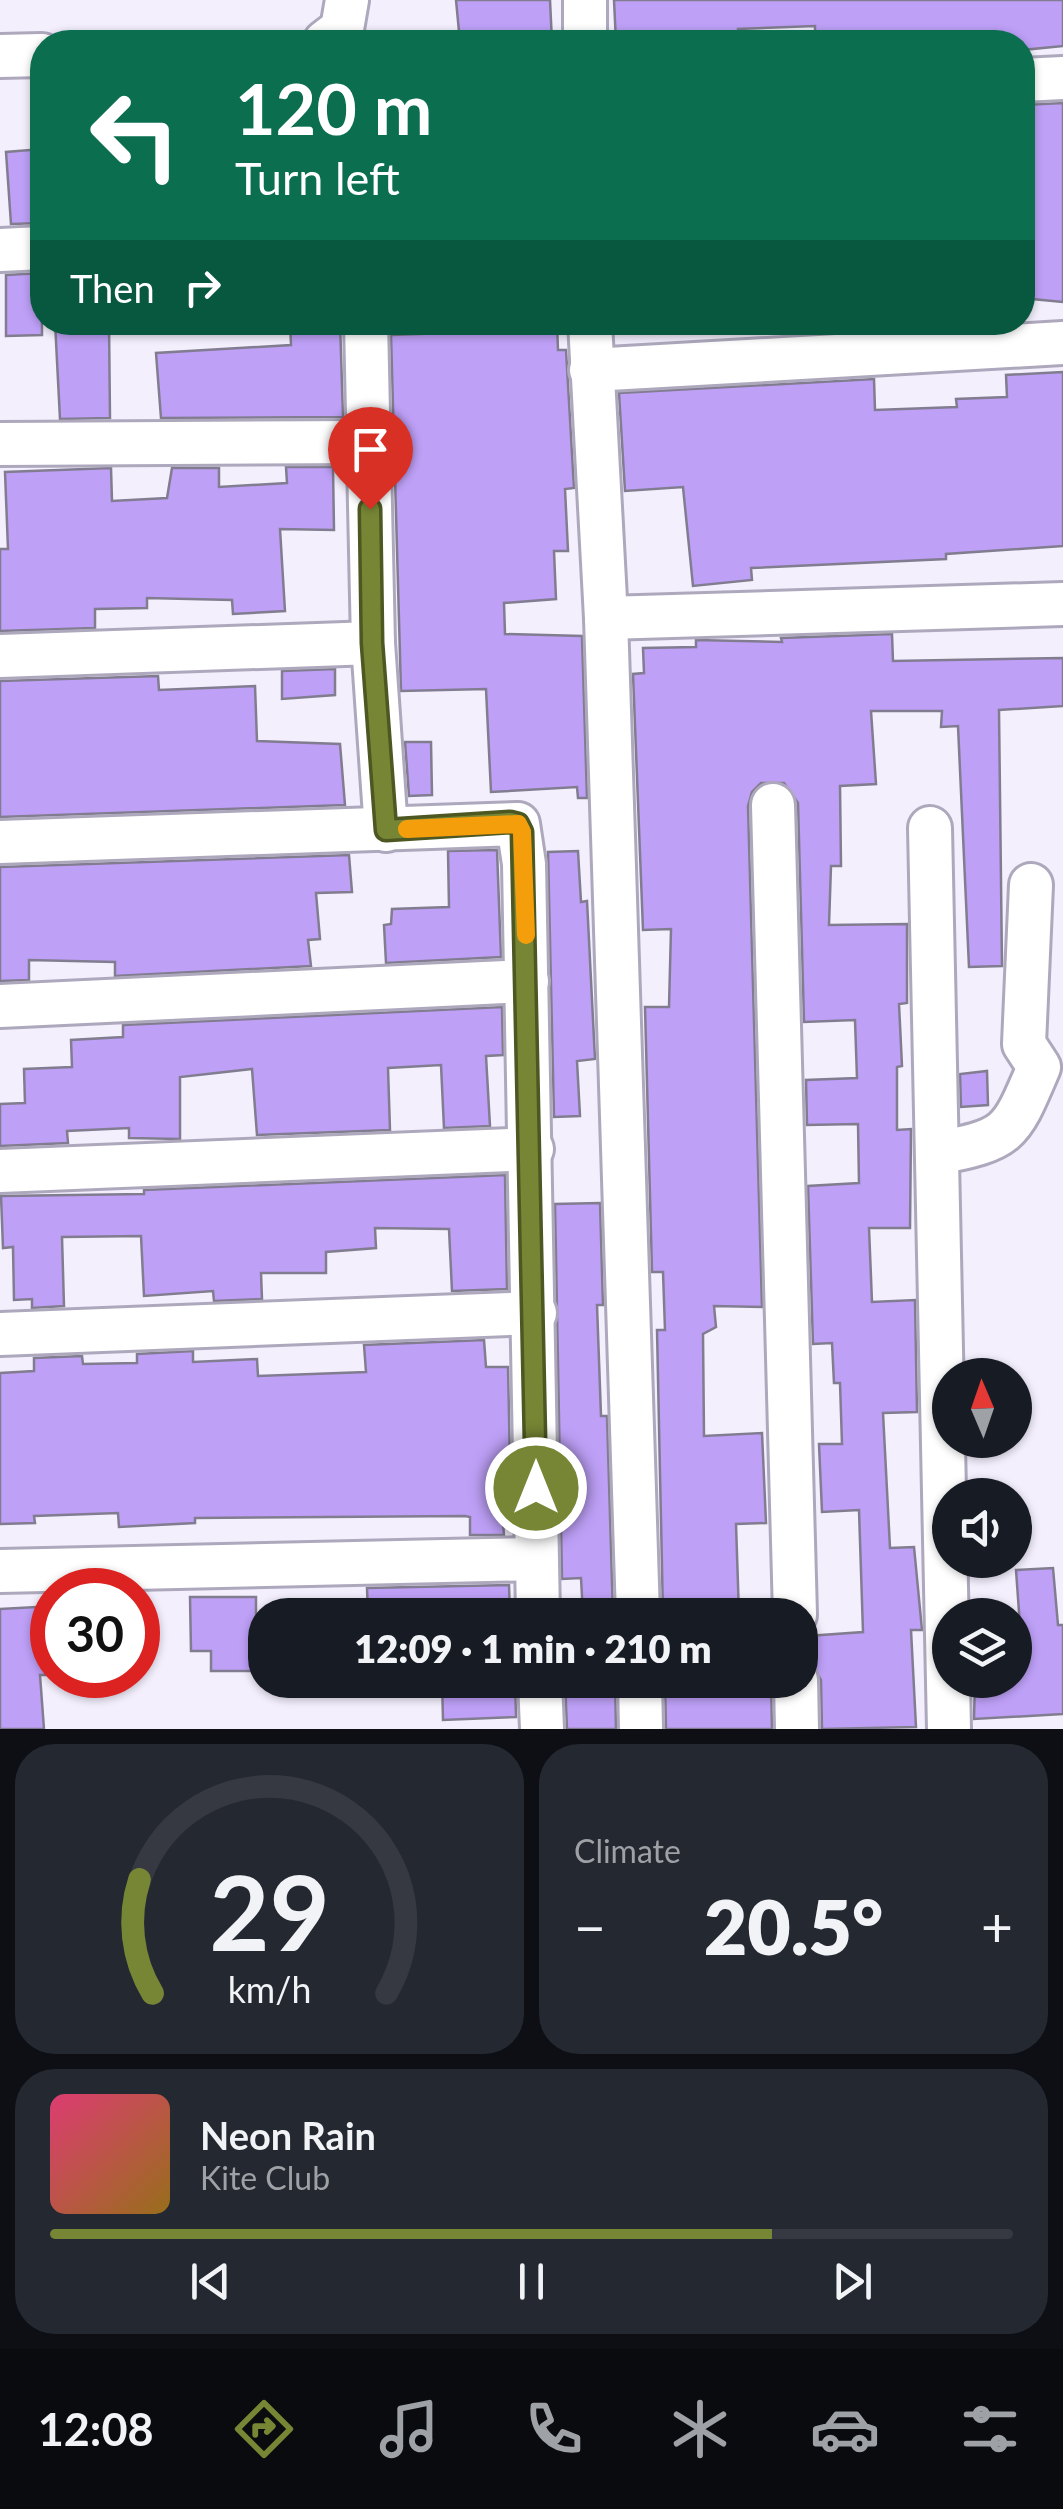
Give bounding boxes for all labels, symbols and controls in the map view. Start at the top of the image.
text: 120 m [235,66,432,150]
icon: left [70,70,200,200]
text: Turn left [235,151,400,205]
icon: right [175,260,230,315]
text: Then [70,265,155,311]
pin [328,407,413,510]
icon: arrive [343,422,398,477]
north arrow [932,1358,1032,1458]
map controls [932,1358,1032,1698]
position arrow [484,1436,588,1540]
button: sound [932,1478,1032,1578]
speed limit sign: 30 [30,1568,160,1698]
button: layers [932,1598,1032,1698]
text: 12:09 · 1 min · 210 m [354,1625,712,1671]
text: Climate [574,1831,681,1870]
text: 29 [209,1848,330,1973]
text: 20.5° [704,1881,883,1971]
text: − [574,1893,606,1959]
text: + [981,1893,1013,1959]
text: km/h [228,1968,311,2011]
text: Neon Rain [200,2112,376,2158]
text: Kite Club [200,2158,330,2197]
icon: previous [183,2254,238,2309]
icon: pause [504,2254,559,2309]
icon: next [825,2254,880,2309]
icon: directions [229,2394,299,2464]
icon: music [374,2394,444,2464]
icon: phone [519,2394,589,2464]
icon: climate [665,2394,735,2464]
icon: car [810,2394,880,2464]
icon: filters [955,2394,1025,2464]
text: 12:08 [38,2402,154,2456]

